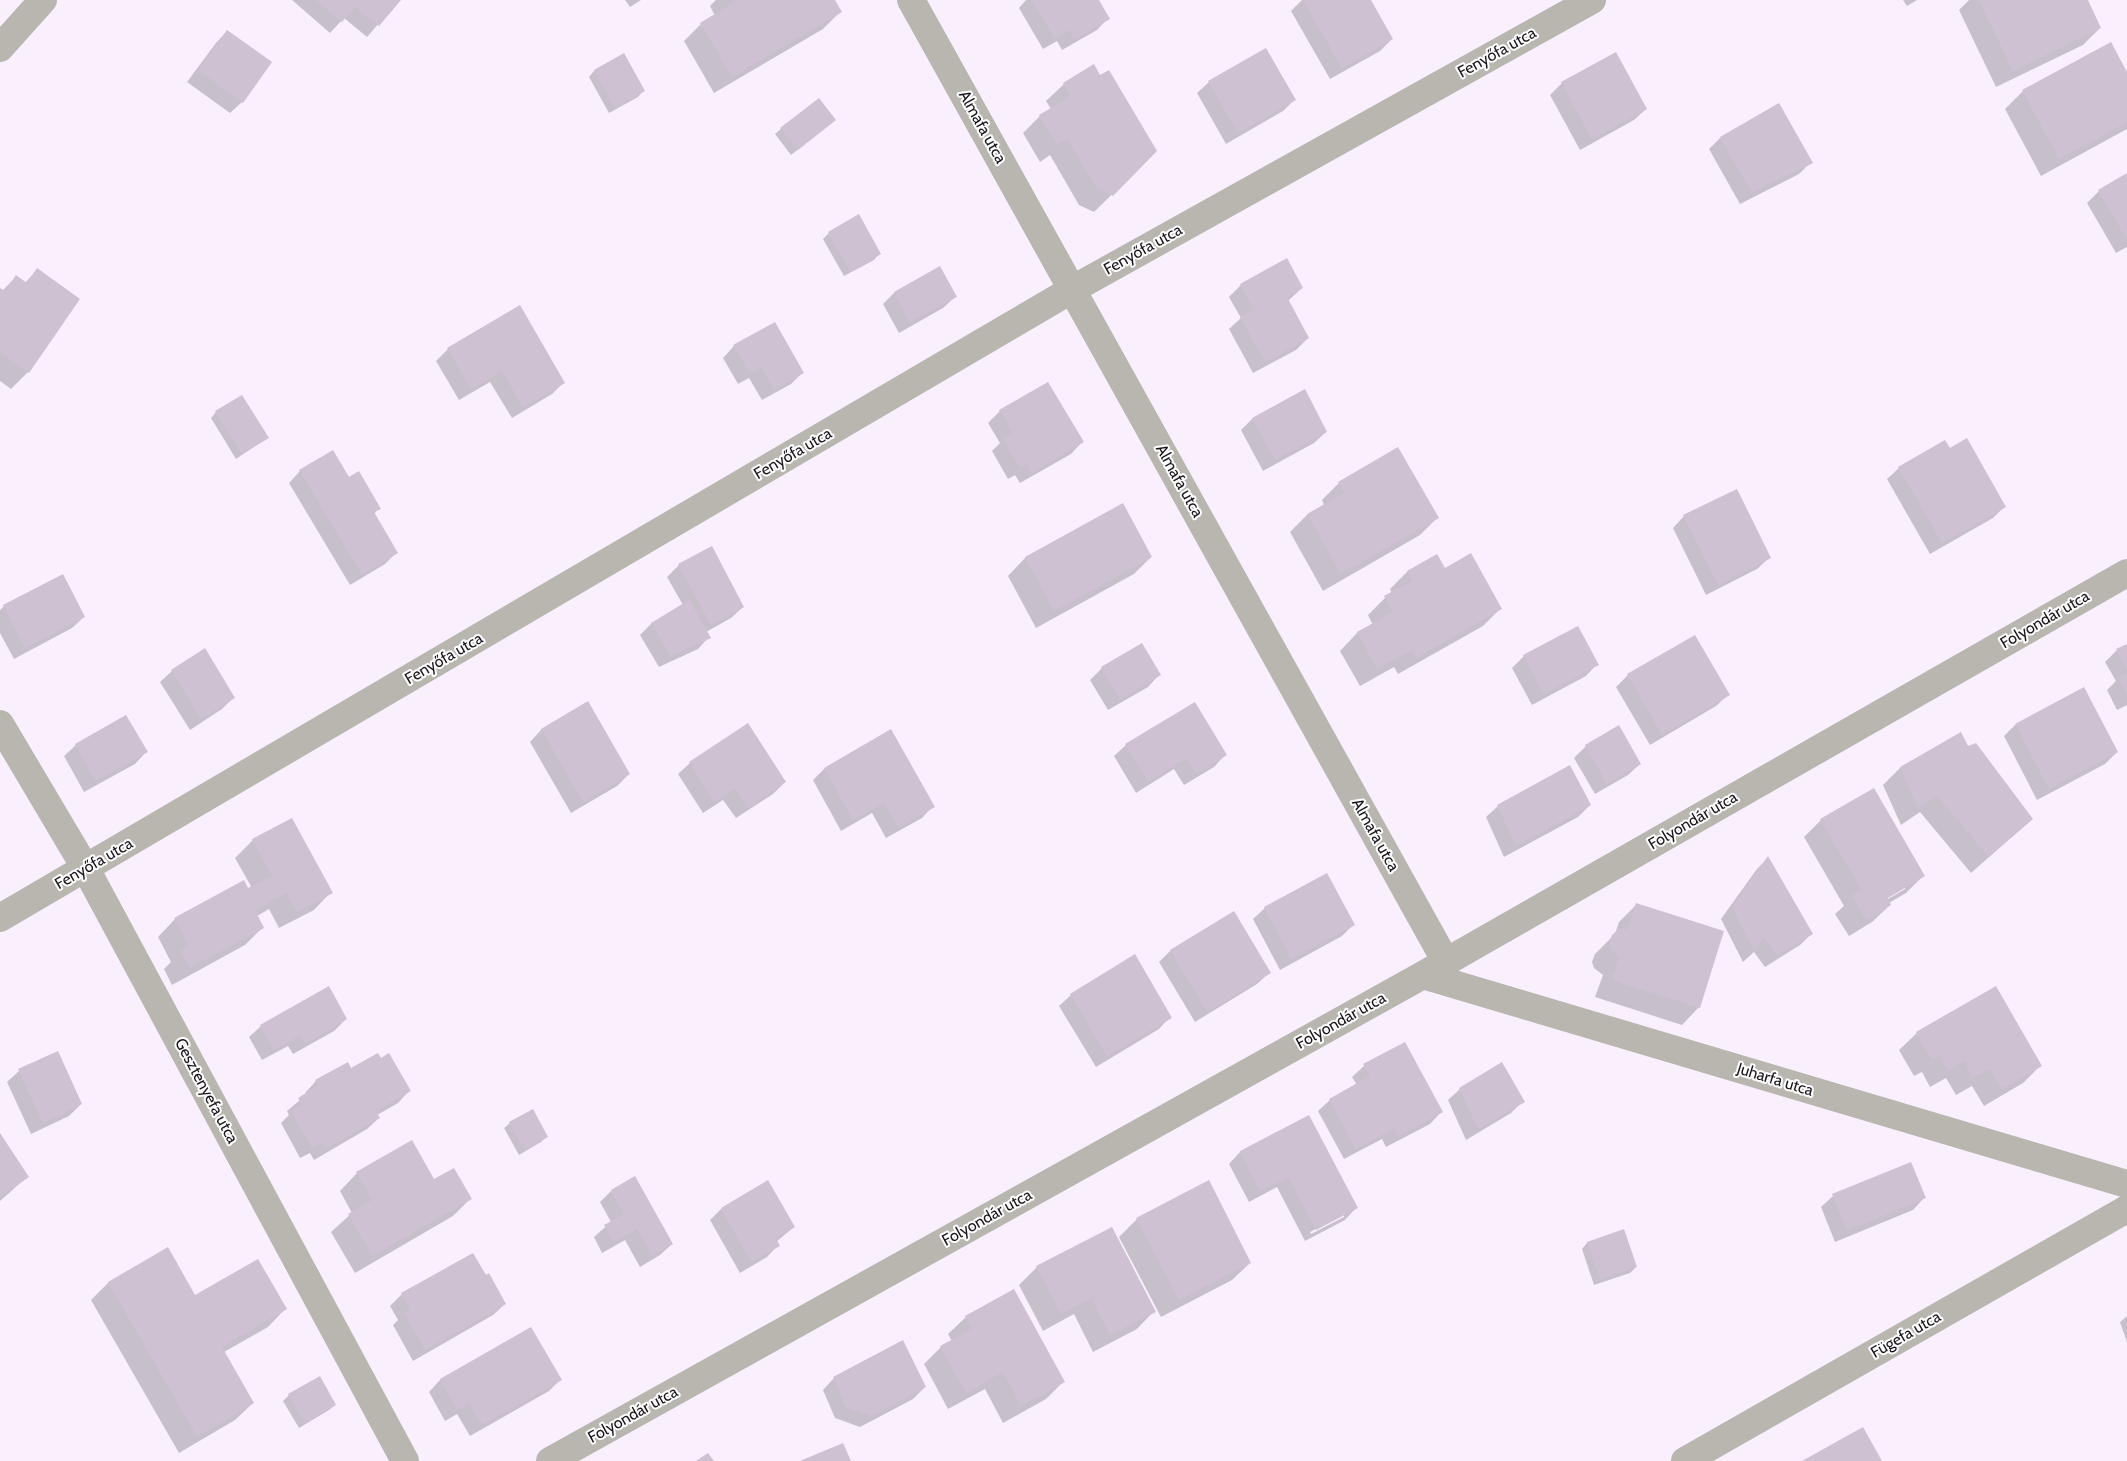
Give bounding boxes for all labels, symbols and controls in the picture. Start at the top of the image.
street label: Fenyőfa utca [1454,24,1540,82]
street label: Almafa utca [954,87,1010,167]
street label: Fenyőfa utca [1100,221,1186,279]
street label: Fenyőfa utca [751,424,835,484]
street label: Almafa utca [1151,441,1207,521]
street label: Folyondár utca [1997,587,2093,653]
street label: Fenyőfa utca [402,629,486,689]
street label: Folyondár utca [1645,788,1741,854]
street label: Almafa utca [1347,795,1403,875]
street label: Fenyőfa utca [52,834,136,894]
street label: Folyondár utca [1293,988,1389,1054]
street label: Gesztenyefa utca [170,1035,242,1147]
street label: Juharfa utca [1734,1059,1816,1101]
street label: Folyondár utca [939,1185,1035,1251]
street label: Fügefa utca [1868,1307,1944,1363]
street label: Folyondár utca [585,1382,681,1448]

